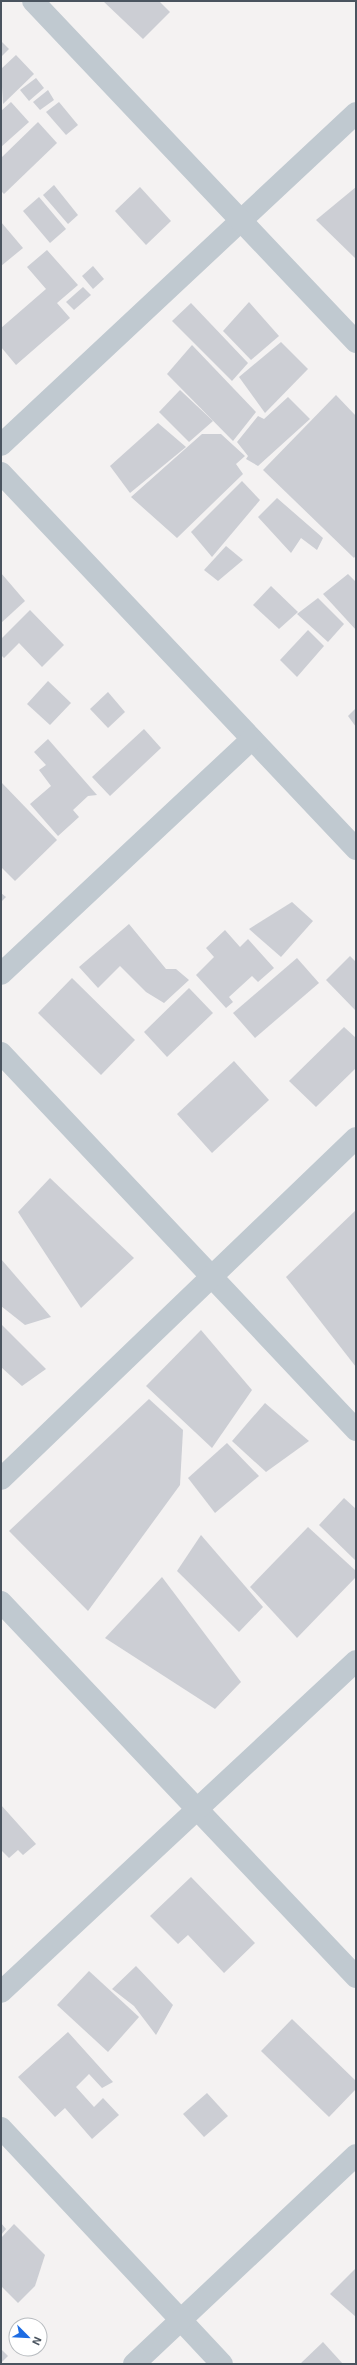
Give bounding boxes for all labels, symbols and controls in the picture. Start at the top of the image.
north arrow [8,2317,48,2357]
text: N [30,2335,45,2348]

